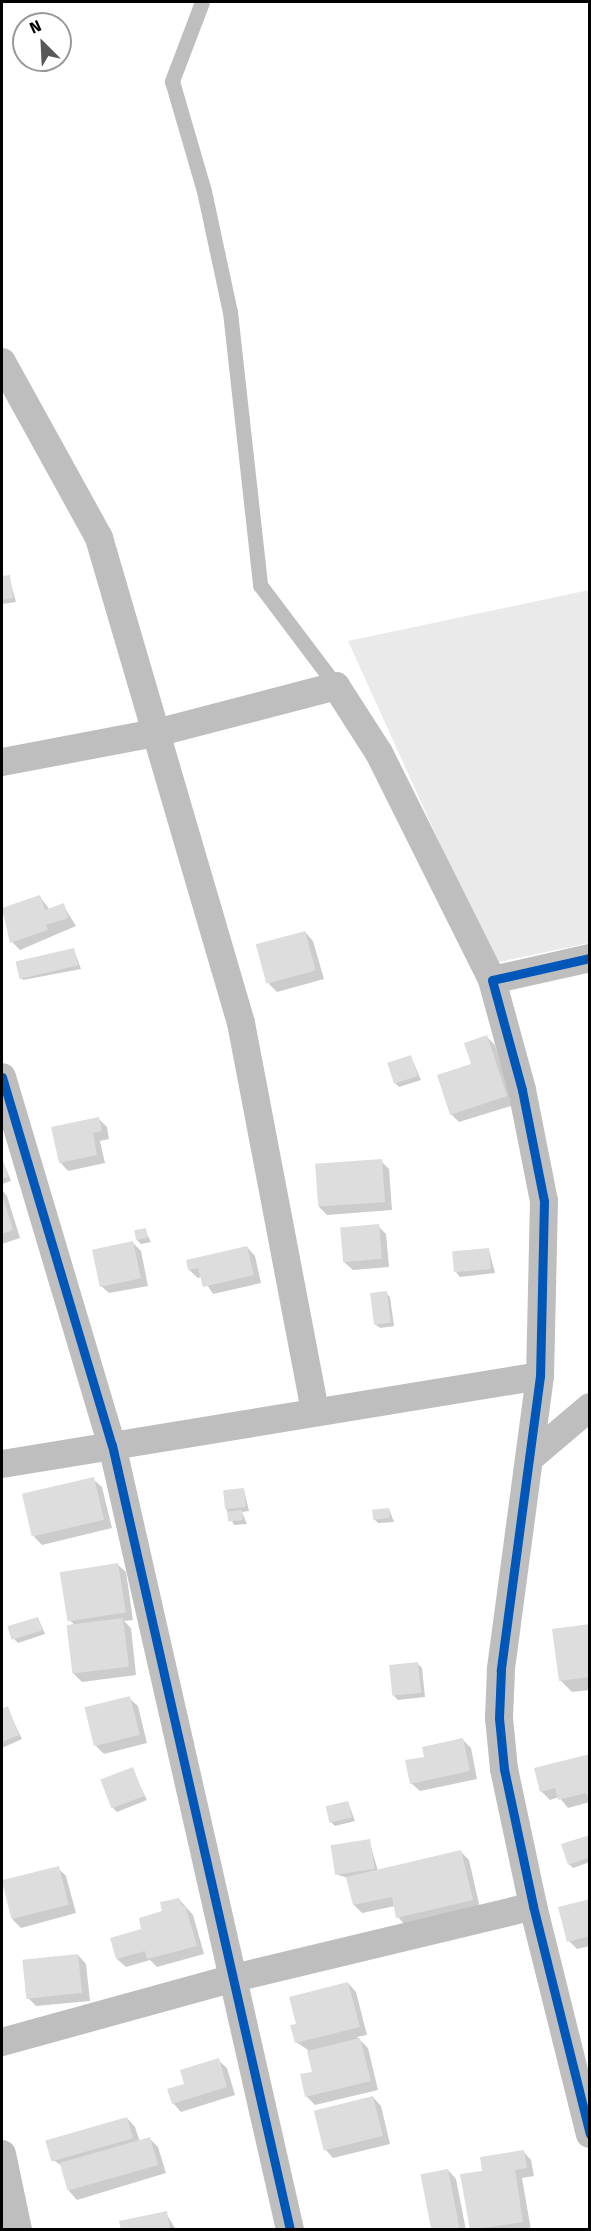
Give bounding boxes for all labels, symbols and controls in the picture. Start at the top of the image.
north arrow [12,12,72,72]
text: N [27,16,44,38]

